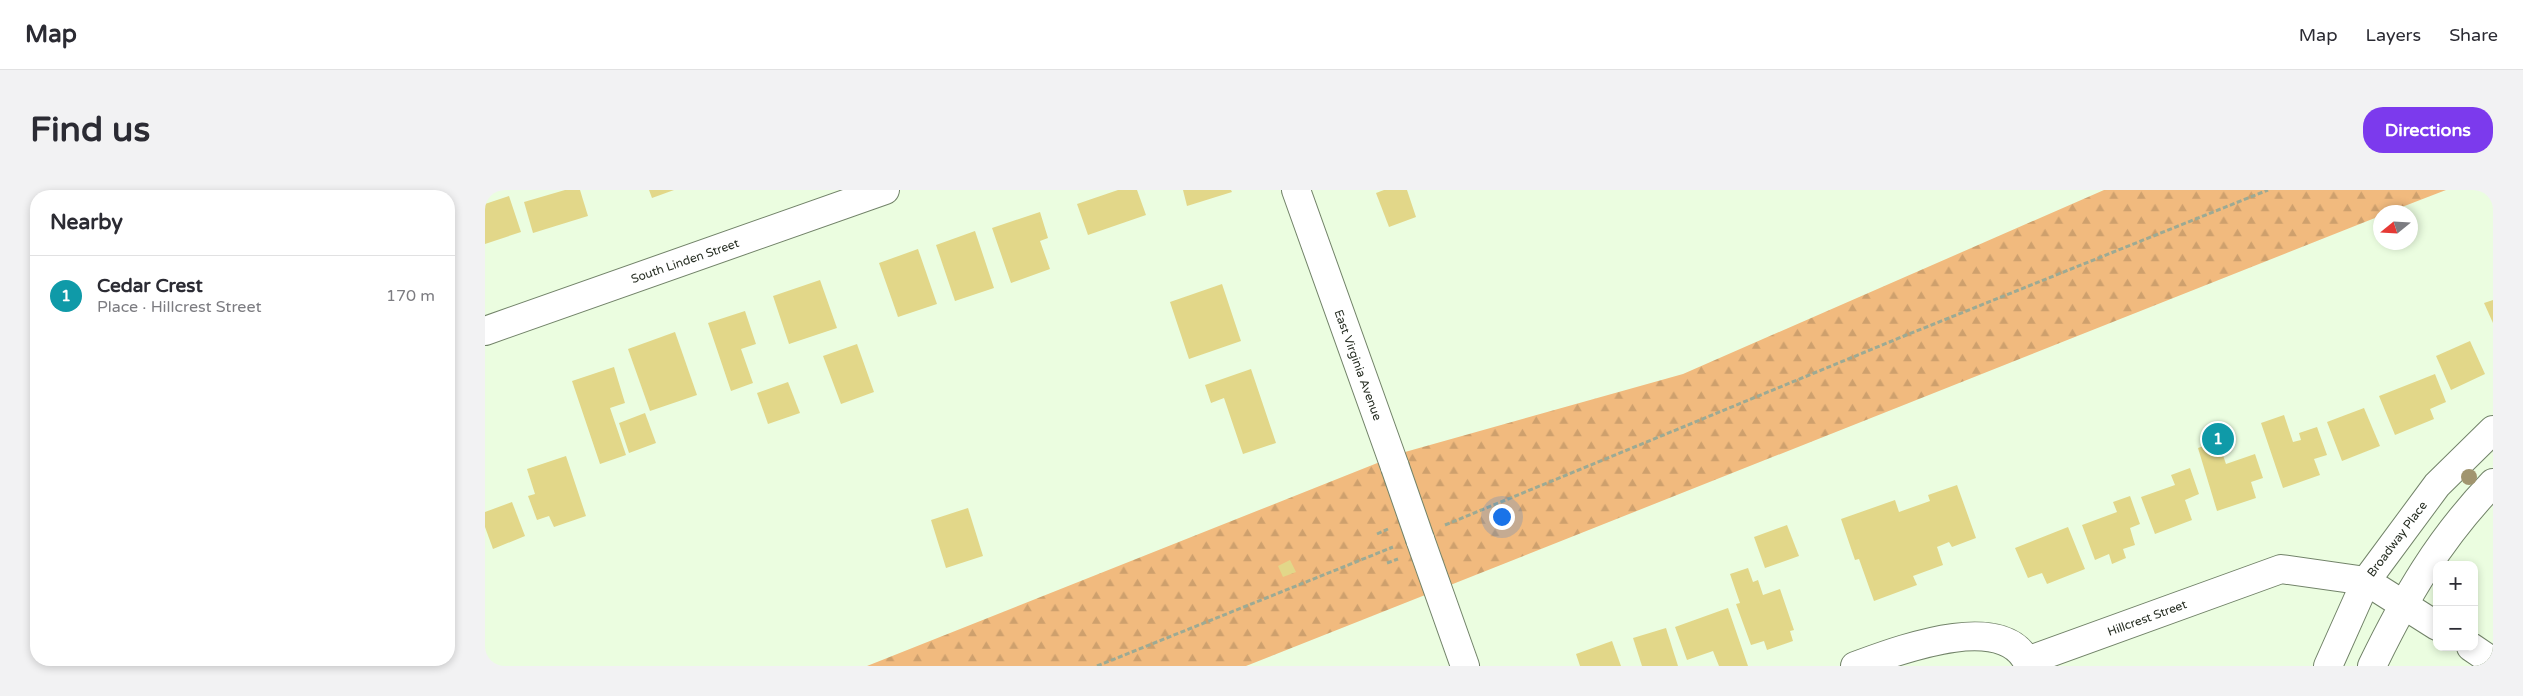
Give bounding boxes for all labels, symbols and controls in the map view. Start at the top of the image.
text: Map [25,20,77,49]
text: Map [2299,24,2338,46]
text: Layers [2366,24,2421,46]
text: Share [2449,24,2498,46]
button: Directions [2363,107,2493,153]
text: Find us [30,109,150,151]
north arrow [2373,205,2418,250]
text: Nearby [50,210,123,235]
street label: South Linden Street [629,236,741,286]
text: Cedar Crest [97,275,203,297]
text: 1 [61,286,71,306]
text: 170 m [386,286,435,306]
text: Place · Hillcrest Street [97,297,262,317]
street label: East Virginia Avenue [1331,308,1385,423]
pin: 1 [2202,420,2234,458]
street label: Broadway Place [2364,498,2430,579]
your location [1489,504,1515,530]
map controls [2433,561,2478,651]
button: + [2433,561,2478,606]
street label: Hillcrest Street [2105,597,2189,639]
button: − [2433,606,2478,651]

